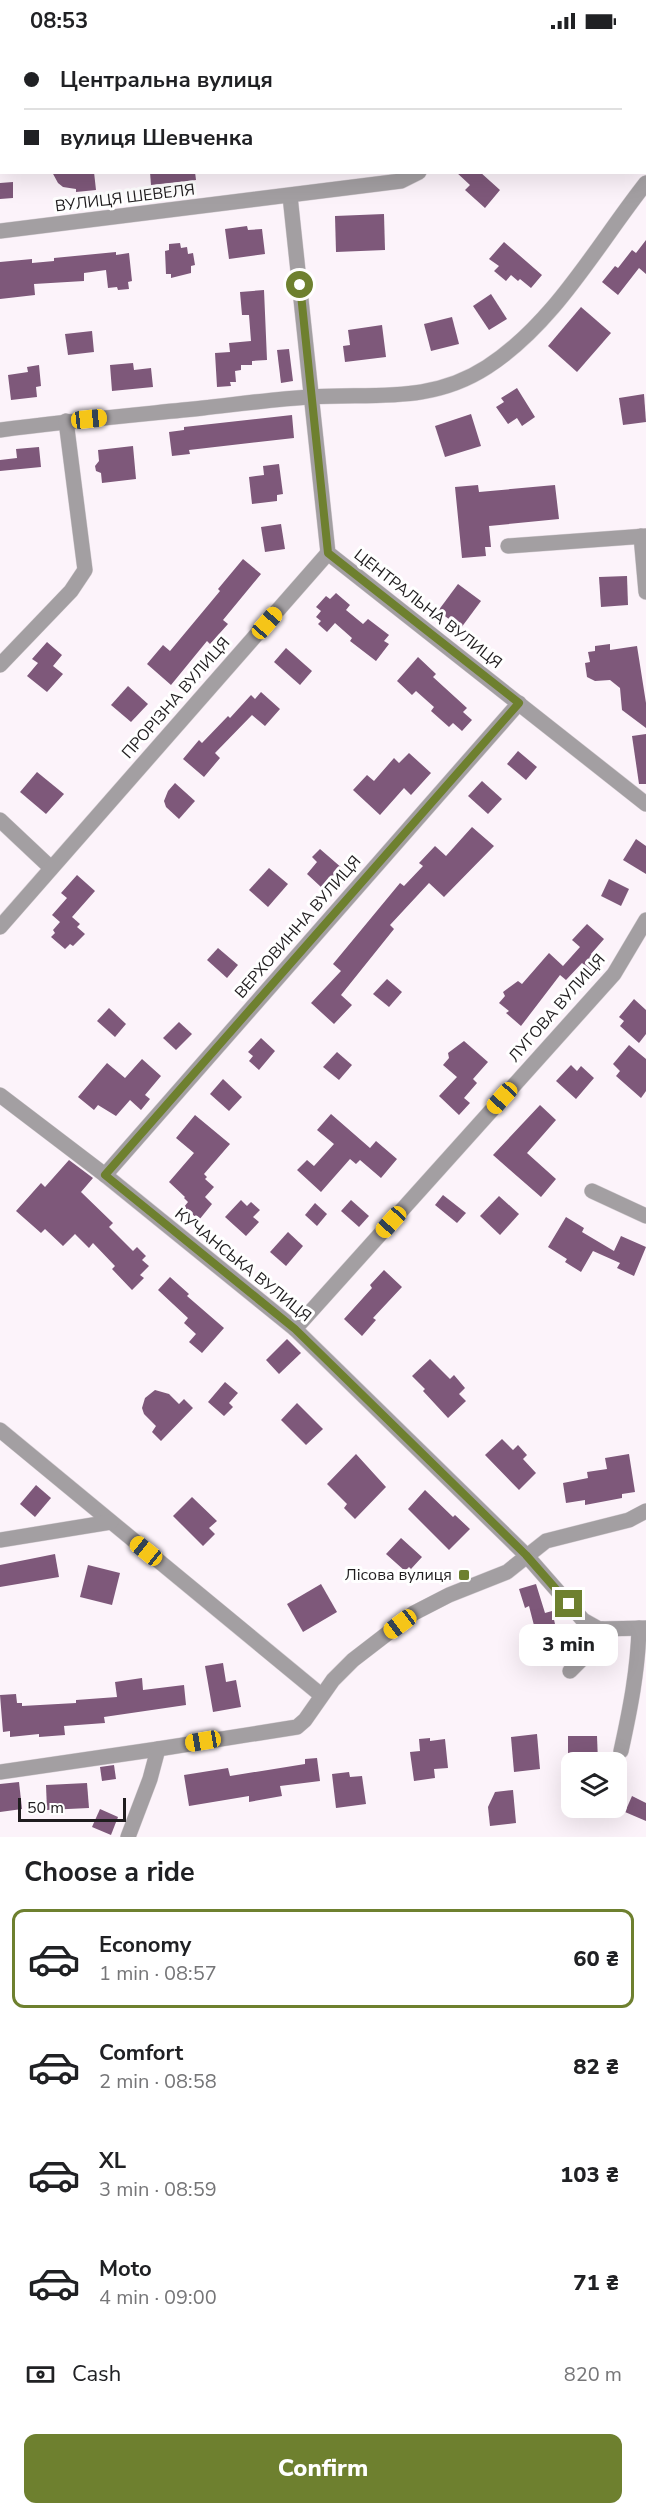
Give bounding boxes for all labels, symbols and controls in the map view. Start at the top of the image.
text: 08:53 [30,6,88,36]
text: Центральна вулиця [60,65,273,95]
text: вулиця Шевченка [60,123,253,153]
street label: ВУЛИЦЯ ШЕВЕЛЯ [54,179,196,217]
route start [286,271,313,298]
car [70,408,108,430]
street label: ЦЕНТРАЛЬНА ВУЛИЦЯ [349,544,507,674]
car [248,604,286,642]
street label: ПРОРІЗНА ВУЛИЦЯ [117,632,235,764]
street label: ВЕРХОВИННА ВУЛИЦЯ [230,851,366,1003]
street label: ЛУГОВА ВУЛИЦЯ [504,949,610,1067]
car [483,1079,521,1117]
street label: КУЧАНСЬКА ВУЛИЦЯ [170,1203,316,1327]
car [372,1203,410,1241]
car [126,1533,166,1569]
place label: Лісова вулиця [345,1564,452,1586]
marker: Лісова вулиця [457,1568,471,1582]
route end [555,1590,582,1617]
car [380,1606,420,1642]
callout: 3 min [520,1625,618,1667]
text: 3 min [542,1631,595,1658]
car [184,1729,222,1753]
map controls [561,1752,627,1818]
button: layers [561,1752,627,1818]
scale bar [18,1795,126,1822]
text: 50 m [27,1797,64,1819]
text: Choose a ride [24,1854,195,1891]
text: Economy [99,1930,191,1960]
icon: car [27,1932,81,1986]
text: 60 ₴ [573,1944,619,1974]
text: 1 min · 08:57 [99,1960,217,1987]
text: Comfort [99,2038,183,2068]
icon: car [27,2040,81,2094]
text: 82 ₴ [573,2052,619,2082]
text: 2 min · 08:58 [99,2068,217,2095]
text: XL [99,2146,126,2176]
icon: car [27,2148,81,2202]
text: 103 ₴ [560,2160,619,2190]
text: 3 min · 08:59 [99,2176,217,2203]
text: Moto [99,2254,152,2284]
icon: car [27,2256,81,2310]
text: 71 ₴ [573,2268,619,2298]
text: 4 min · 09:00 [99,2284,217,2311]
icon: cash [24,2358,57,2391]
text: Cash [72,2359,121,2389]
text: 820 m [564,2361,622,2388]
button: Confirm [24,2434,622,2503]

